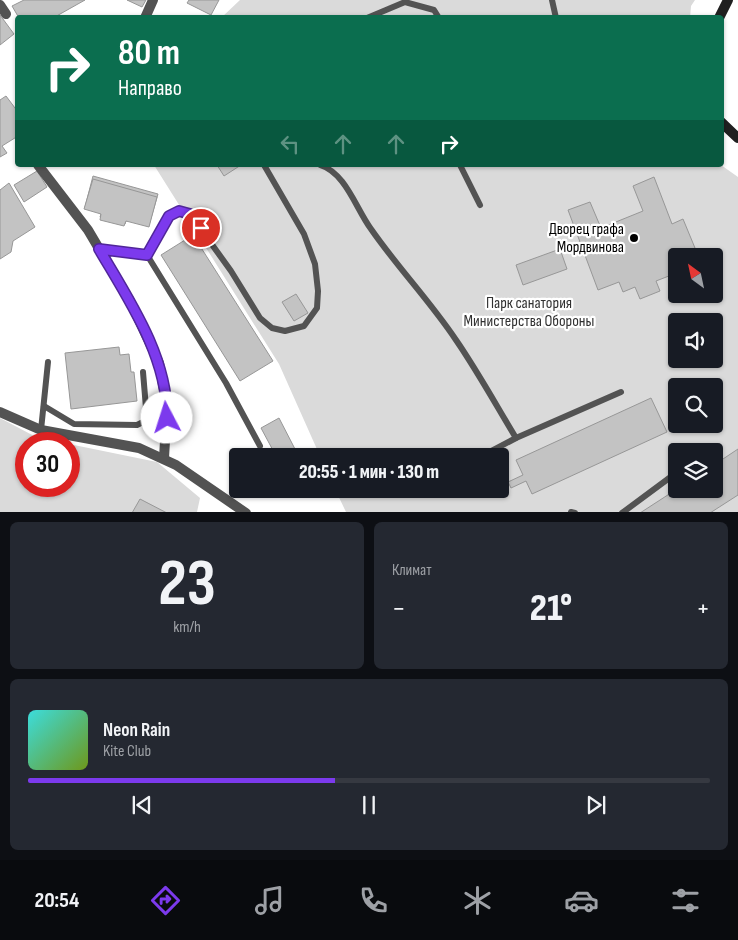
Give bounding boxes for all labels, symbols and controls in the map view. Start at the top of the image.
text: 80 m [118,32,180,75]
icon: right [35,35,100,100]
text: Направо [118,75,182,102]
icon: left [276,130,304,158]
icon: ahead [329,130,357,158]
icon: ahead [382,130,410,158]
icon: right [435,130,463,158]
pin [180,207,222,249]
icon: arrive [187,214,215,242]
place label: Дворец графа Мордвинова [549,220,624,257]
marker: Дворец графа Мордвинова [628,232,640,244]
north arrow [668,248,722,302]
map controls [668,248,723,498]
park label: Парк санатория Министерства Обороны [464,294,594,331]
button: sound [668,313,723,368]
button: search [668,378,723,433]
position arrow [140,391,192,443]
speed limit sign: 30 [15,432,80,497]
button: layers [668,443,723,498]
text: 20:55 · 1 мин · 130 m [299,461,439,484]
text: 23 [158,546,216,624]
text: Климат [392,561,432,580]
text: 21° [530,586,572,631]
text: − [392,592,406,625]
text: + [696,592,710,625]
text: km/h [173,618,201,637]
text: Neon Rain [103,719,170,742]
text: Kite Club [103,742,151,761]
icon: previous [128,791,156,819]
icon: pause [355,791,383,819]
icon: next [582,791,610,819]
icon: directions [148,883,183,918]
icon: music [252,883,287,918]
icon: phone [356,883,391,918]
icon: climate [460,883,495,918]
icon: car [564,883,599,918]
icon: filters [668,883,703,918]
text: 20:54 [35,887,79,914]

